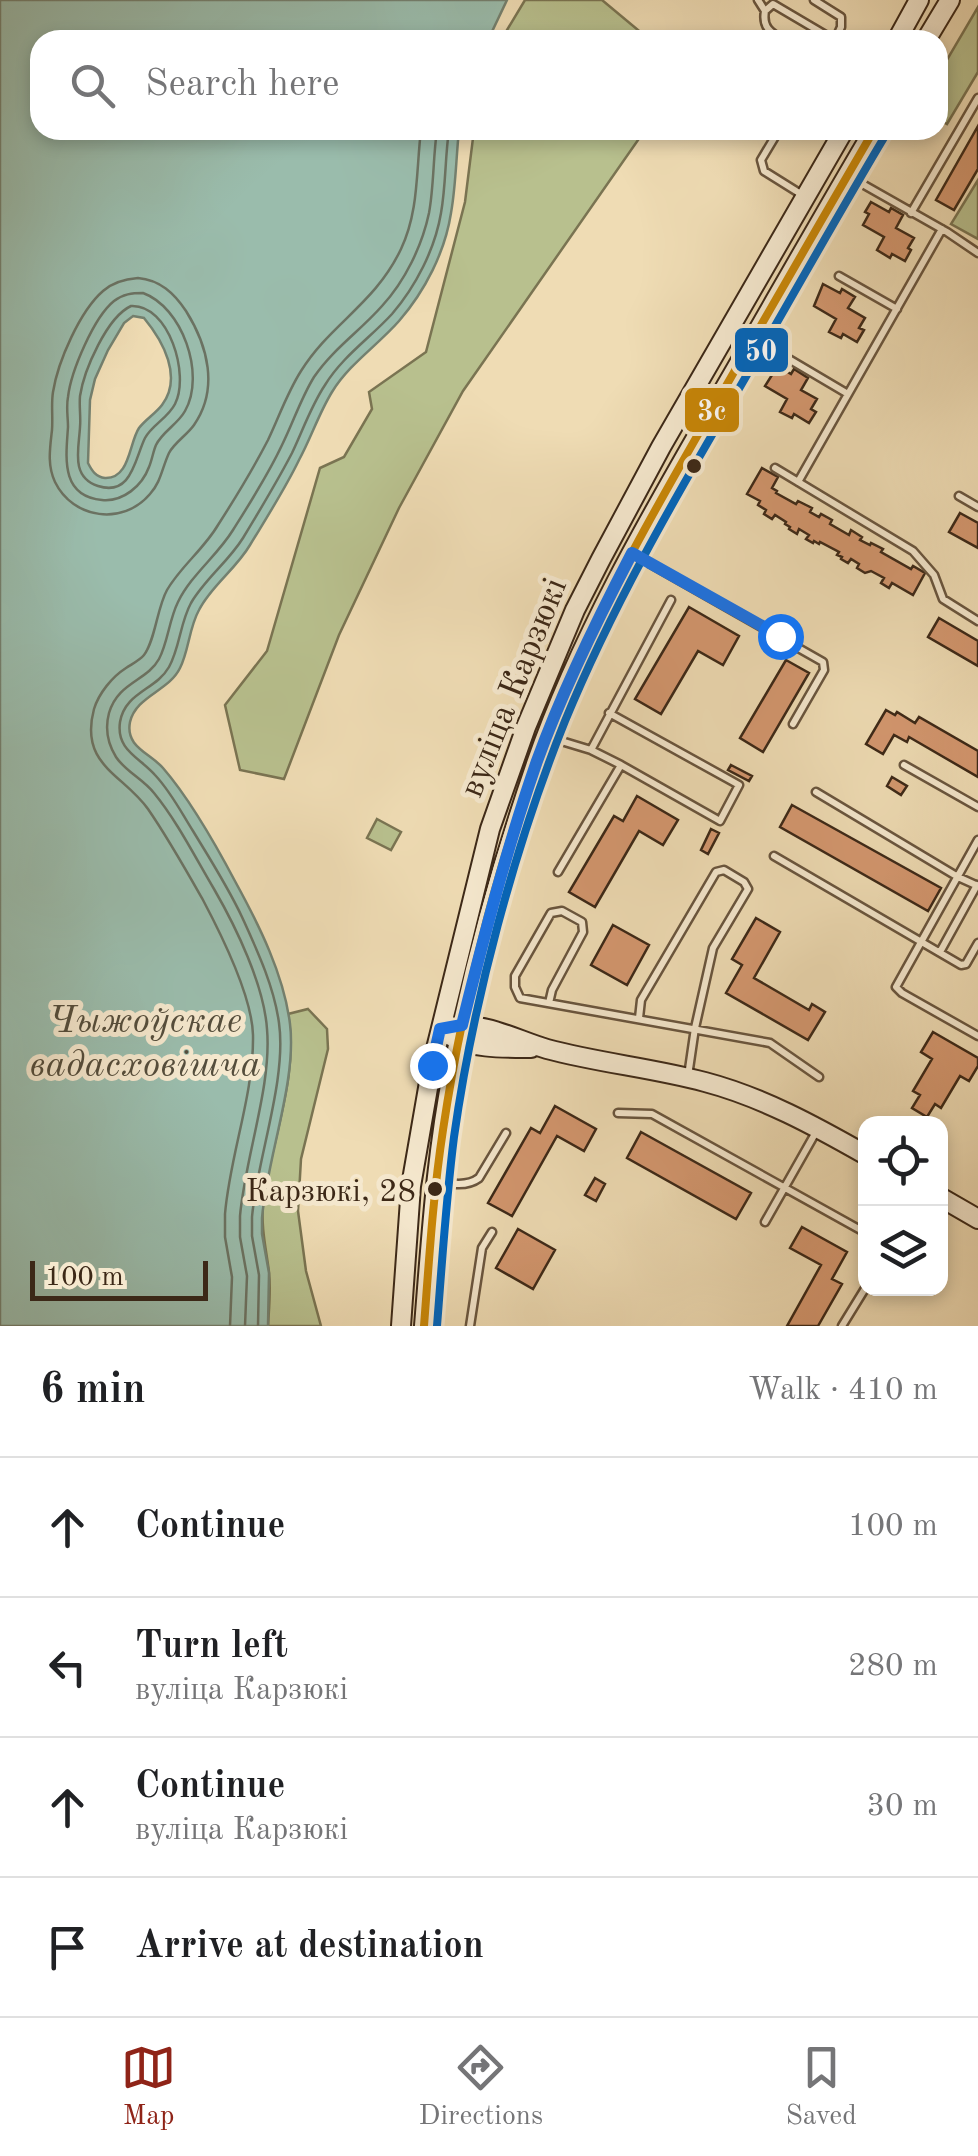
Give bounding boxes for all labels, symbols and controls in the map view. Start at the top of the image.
search box [30,30,948,140]
icon: search [65,58,120,113]
text: Search here [145,66,340,104]
line badge: 50 [733,326,790,374]
text: 50 [745,339,777,367]
line badge: 3с [683,386,741,434]
text: 3с [697,399,727,427]
unlabelled marker [684,456,704,476]
street label: вуліца Карзюкі [454,573,574,803]
route start [758,614,804,660]
water label: Чыжоўскае вадасховішча [29,1003,261,1085]
route end [410,1043,456,1089]
map controls [858,1116,948,1296]
button: locate [858,1116,948,1206]
place label: Карзюкі, 28 [245,1177,416,1209]
marker: Карзюкі, 28 [425,1179,445,1199]
button: layers [858,1206,948,1296]
scale bar [30,1256,208,1300]
text: 100 m [45,1264,124,1292]
text: 6 min [40,1370,146,1412]
text: Walk · 410 m [748,1375,938,1407]
icon: ahead [40,1500,95,1555]
text: Continue [135,1508,285,1546]
text: 100 m [848,1511,938,1543]
text: Turn left [135,1628,288,1666]
icon: left [40,1640,95,1695]
text: 280 m [848,1651,938,1683]
text: вуліца Карзюкі [135,1675,348,1707]
text: Continue [135,1768,285,1806]
icon: ahead [40,1780,95,1835]
text: 30 m [867,1791,938,1823]
text: вуліца Карзюкі [135,1815,348,1847]
icon: arrive [40,1920,95,1975]
text: Arrive at destination [135,1928,484,1966]
tab: Map [121,2040,176,2135]
tab: Directions [419,2040,543,2135]
tab: Saved [785,2040,857,2135]

